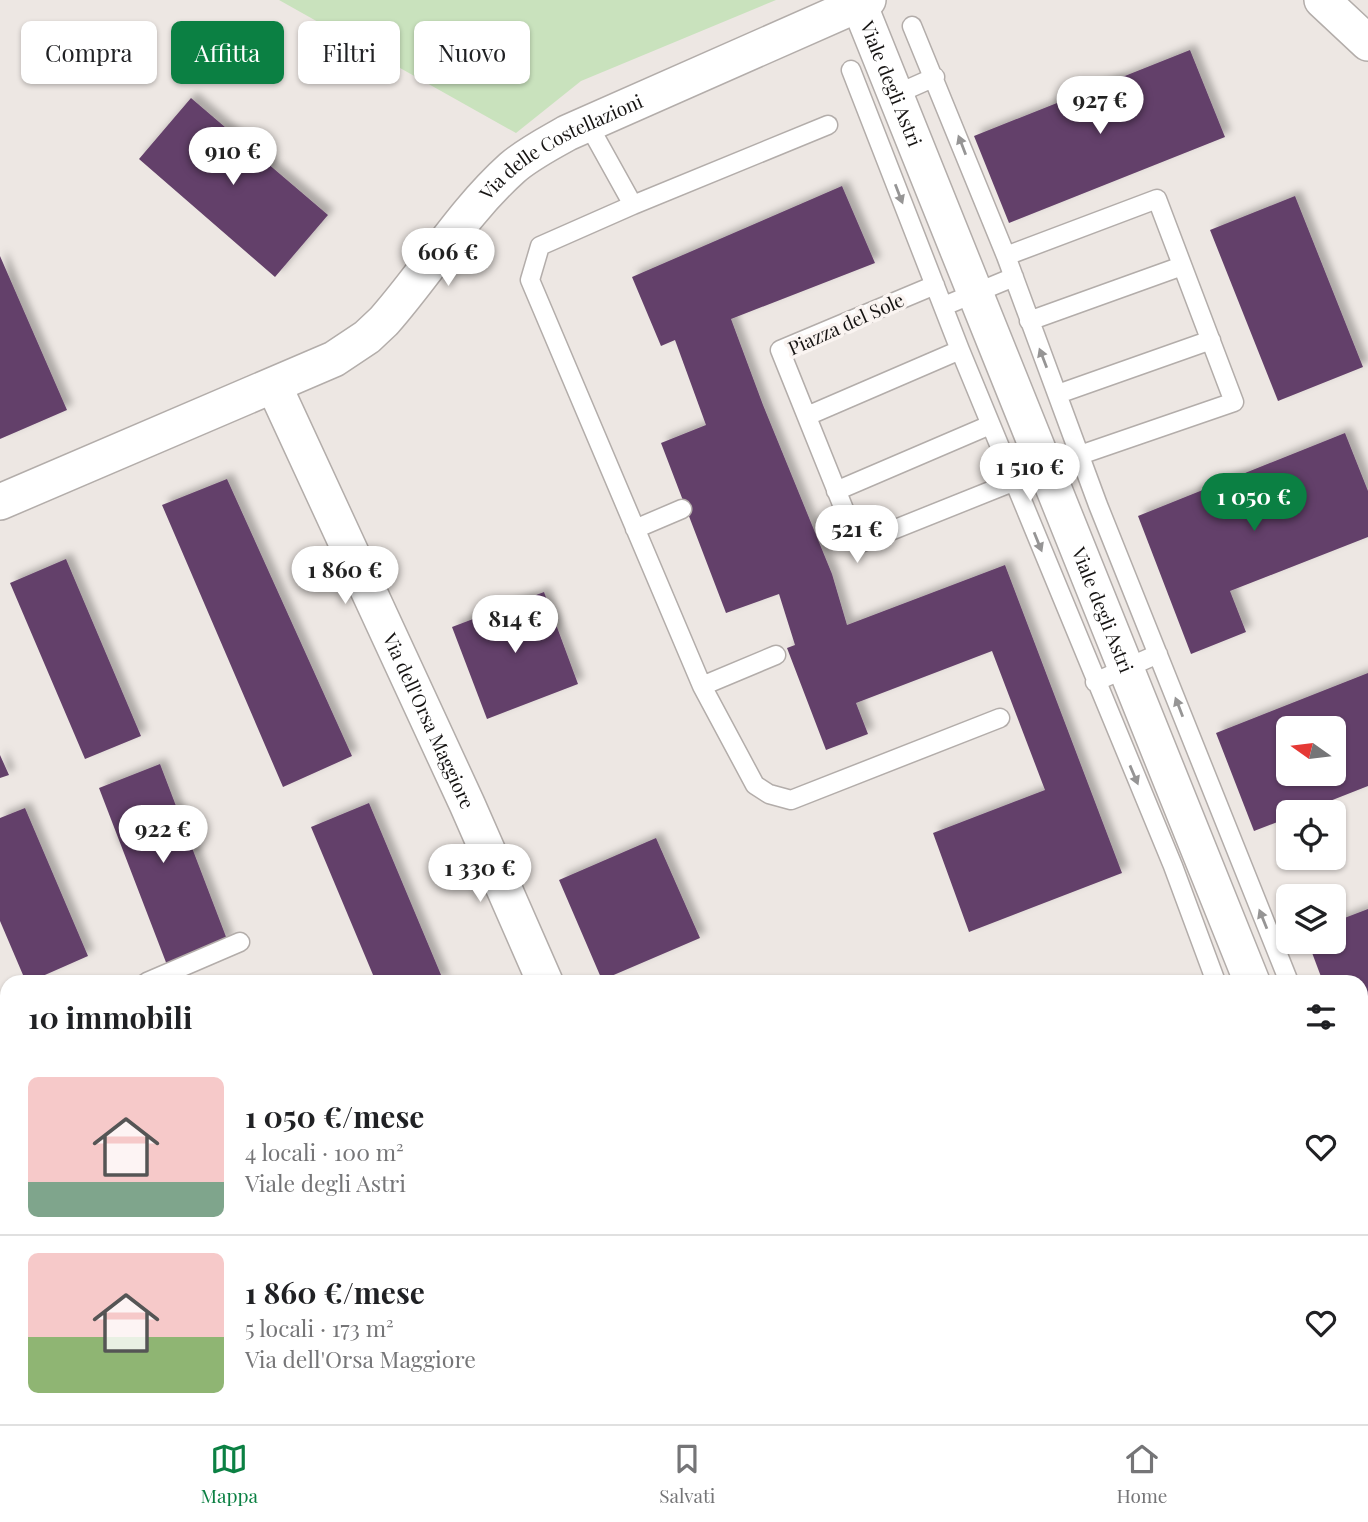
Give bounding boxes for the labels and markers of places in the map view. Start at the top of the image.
pin: 927 € [1051,76,1149,136]
pin: 910 € [184,128,282,187]
pin: 606 € [399,229,497,288]
pin: 1 510 € [965,444,1095,503]
pin: 1 050 € [1189,474,1319,533]
pin: 521 € [808,505,906,565]
pin: 1 860 € [280,546,410,606]
pin: 814 € [466,596,564,655]
pin: 922 € [114,806,212,865]
pin: 1 330 € [415,844,545,904]

